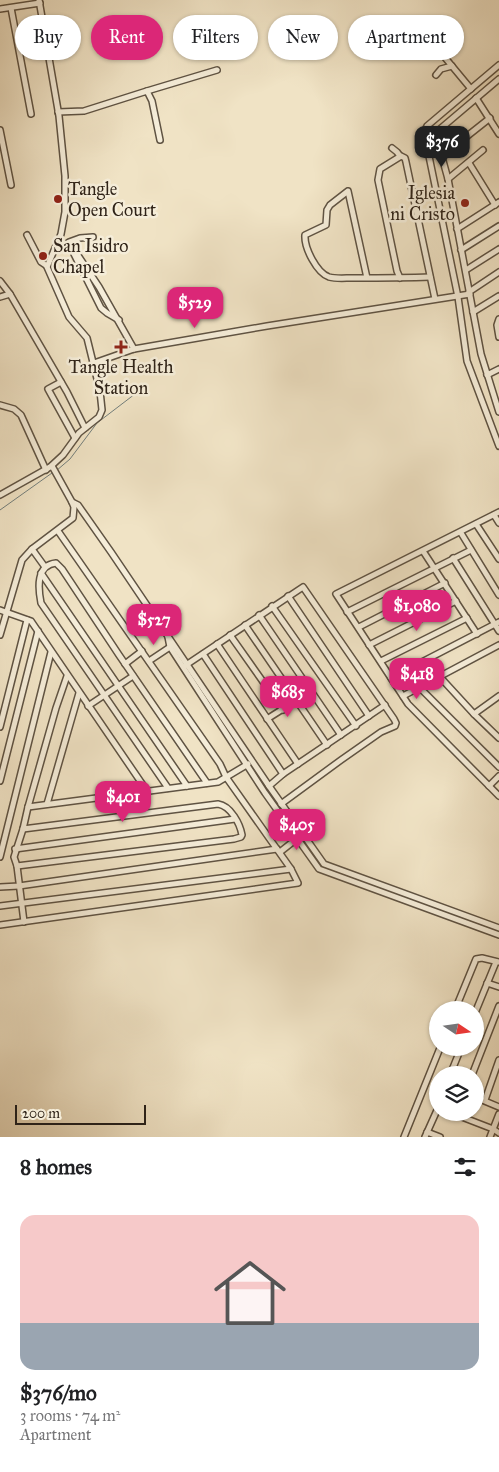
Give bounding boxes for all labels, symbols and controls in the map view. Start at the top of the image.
chip: Buy [15,15,81,60]
chip: Rent [91,15,163,60]
chip: Filters [173,15,258,60]
chip: New [268,15,338,60]
chip: Apartment [348,15,464,60]
pin: $376 [412,126,472,168]
text: $376 [426,132,458,151]
place label: Tangle Open Court [68,178,157,221]
place label: Iglesia ni Cristo [390,182,455,225]
marker: Tangle Open Court [52,193,64,205]
marker: Iglesia ni Cristo [459,197,471,209]
place label: San Isidro Chapel [53,235,128,278]
marker: San Isidro Chapel [37,250,49,262]
pin: $529 [165,286,225,329]
text: $529 [178,293,212,312]
marker: Tangle Health Station [114,340,128,354]
place label: Tangle Health Station [69,356,173,399]
pin: $1,080 [376,590,458,632]
text: $1,080 [393,596,441,615]
pin: $527 [124,604,184,646]
text: $527 [137,610,171,629]
pin: $418 [387,658,447,700]
text: $418 [400,664,434,683]
pin: $685 [258,676,318,718]
text: $685 [271,682,305,701]
pin: $401 [93,780,153,823]
text: $401 [106,787,140,806]
pin: $405 [267,808,327,851]
text: $405 [279,815,315,834]
north arrow [429,1001,484,1056]
map controls [429,1001,484,1121]
button: layers [429,1066,484,1121]
scale bar [15,1102,146,1125]
text: 200 m [22,1105,60,1122]
icon: filters [451,1153,479,1181]
text: 8 homes [20,1154,92,1180]
icon: home [205,1248,295,1338]
text: $376/mo [20,1380,97,1406]
text: 3 rooms · 74 m² [20,1406,120,1425]
text: Apartment [20,1425,92,1444]

